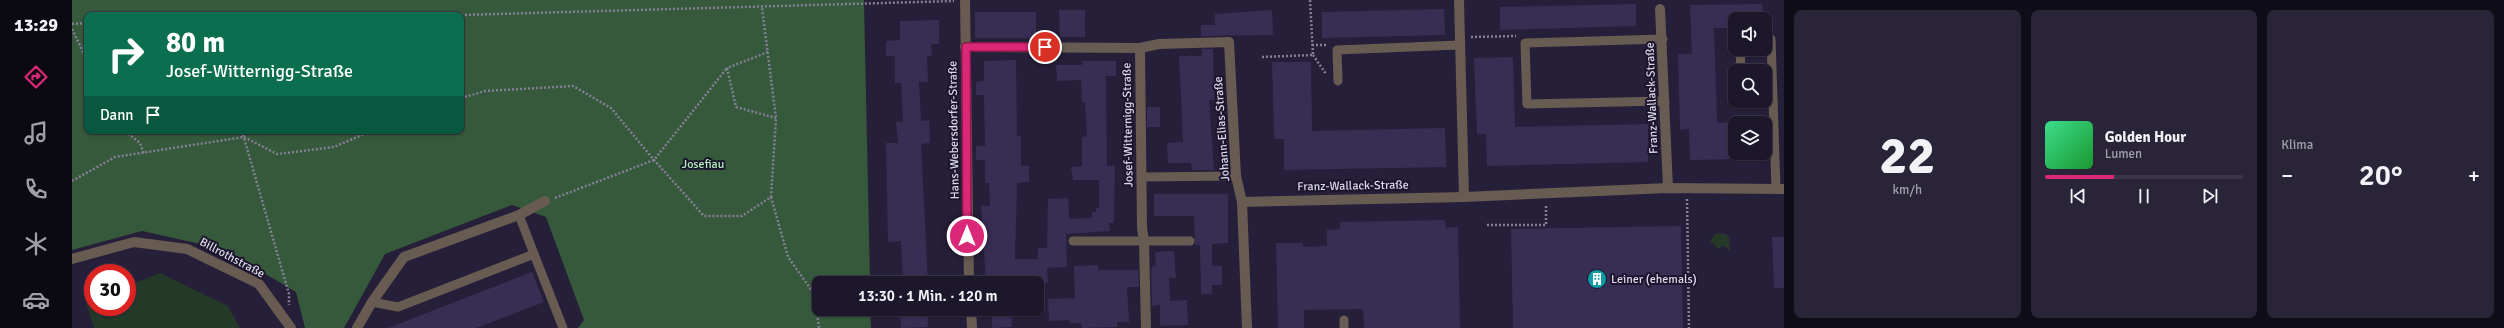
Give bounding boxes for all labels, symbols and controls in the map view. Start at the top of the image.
map controls [1728,12,1772,160]
button: sound [1728,12,1772,56]
text: 13:29 [14,14,58,36]
text: 80 m [166,26,225,60]
icon: right [100,28,152,80]
pin [1028,30,1062,64]
icon: arrive [1034,36,1056,58]
street label: Franz-Wallack-Straße [1643,42,1661,154]
text: Josef-Witternigg-Straße [166,60,353,82]
street label: Hans-Webersdorfer-Straße [945,61,963,199]
icon: directions [22,63,50,91]
street label: Josef-Witternigg-Straße [1119,63,1137,187]
button: search [1728,64,1772,108]
street label: Johann-Elias-Straße [1211,76,1233,182]
icon: arrive [142,104,164,126]
text: Dann [100,106,134,124]
button: layers [1728,116,1772,160]
icon: music [22,119,50,147]
text: 22 [1879,124,1935,188]
text: Golden Hour [2105,128,2186,146]
text: Klima [2281,137,2313,153]
text: Lumen [2105,146,2142,162]
park label: Josefiau [682,157,724,172]
text: 20° [2359,157,2403,194]
text: − [2281,162,2293,189]
text: + [2468,162,2480,189]
icon: phone [22,175,50,203]
street label: Franz-Wallack-Straße [1297,178,1409,194]
text: km/h [1893,182,1922,198]
icon: previous [2067,185,2089,207]
icon: pause [2133,185,2155,207]
icon: next [2199,185,2221,207]
position arrow [946,215,988,257]
icon: climate [22,230,50,258]
street label: Billrothstraße [197,235,267,281]
speed limit sign: 30 [84,264,136,316]
building icon: Leiner (ehemals) [1586,268,1608,290]
place label: Leiner (ehemals) [1611,272,1697,287]
icon: car [22,286,50,314]
text: 13:30 · 1 Min. · 120 m [858,287,998,305]

